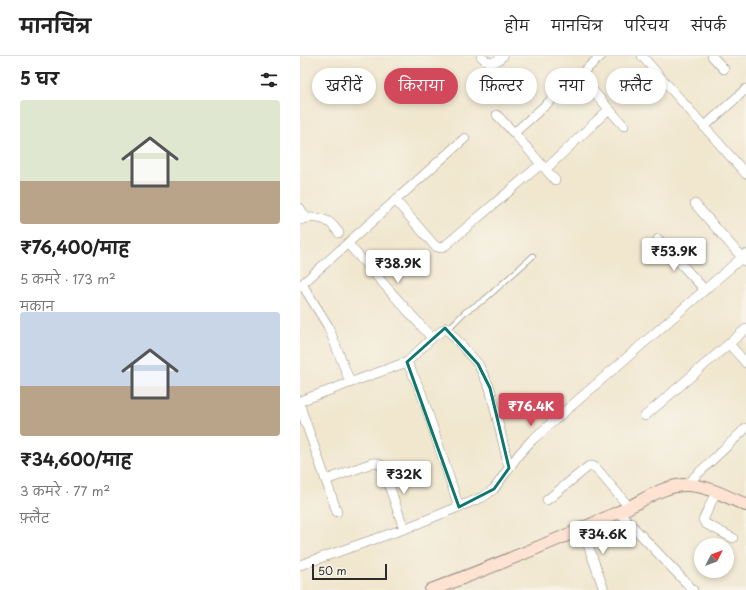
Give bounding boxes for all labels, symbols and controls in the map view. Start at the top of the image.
text: मानचित्र [20,11,91,39]
text: होम [505,15,529,36]
text: मानचित्र [551,15,603,36]
text: परिचय [625,15,669,36]
text: संपर्क [691,15,726,36]
text: 5 घर [20,65,59,91]
chip: खरीदें [312,68,376,104]
chip: किराया [384,68,458,104]
chip: फ़िल्टर [466,68,537,104]
chip: नया [545,68,598,104]
chip: फ़्लैट [606,68,666,104]
icon: filters [258,69,280,91]
icon: home [114,126,186,198]
text: ₹76,400/माह [20,234,129,260]
pin: ₹53.9K [641,238,707,272]
text: ₹53.9K [651,241,697,260]
pin: ₹38.9K [365,250,431,284]
text: ₹38.9K [375,253,421,272]
text: 5 कमरे · 173 m² [20,269,116,288]
text: मकान [20,296,54,315]
icon: home [114,338,186,410]
pin: ₹76.4K [498,393,564,427]
text: ₹76.4K [508,396,554,415]
text: ₹34,600/माह [20,446,132,472]
pin: ₹32K [380,461,428,495]
text: ₹32K [386,464,422,483]
text: 3 कमरे · 77 m² [20,481,110,500]
text: फ़्लैट [20,508,50,527]
pin: ₹34.6K [570,521,636,555]
text: ₹34.6K [579,524,627,543]
north arrow [694,538,734,578]
map controls [694,538,734,578]
scale bar [312,562,387,581]
text: 50 m [318,562,347,579]

